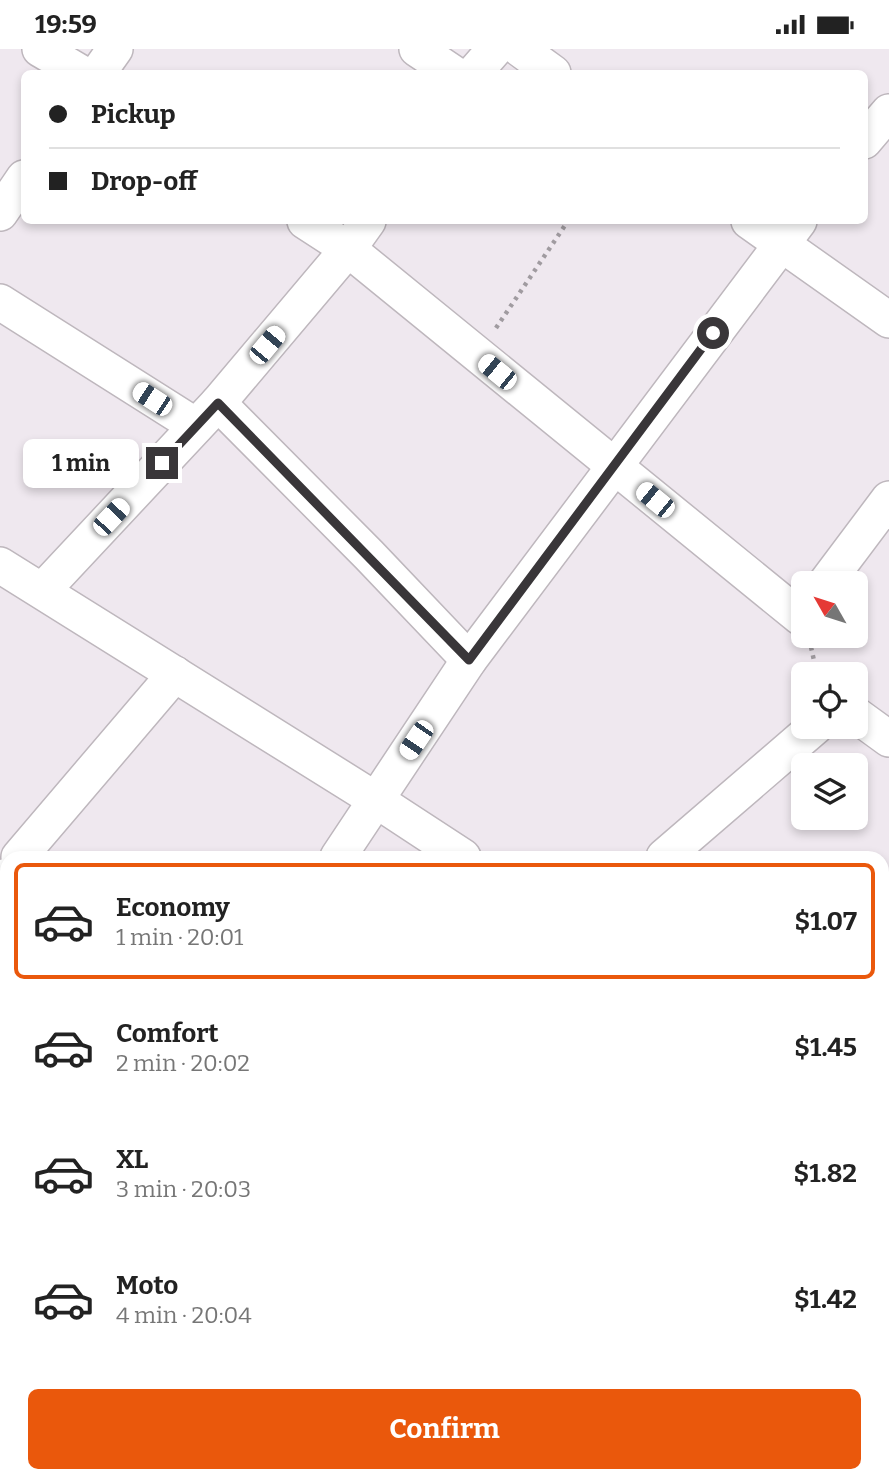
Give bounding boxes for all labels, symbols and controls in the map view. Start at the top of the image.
text: 19:59 [35,9,97,40]
text: Pickup [91,99,176,130]
text: Drop-off [91,166,197,197]
route start [697,317,729,349]
car [246,322,289,368]
car [475,351,520,393]
car [129,379,176,419]
callout: 1 min [22,439,138,487]
route end [146,447,178,479]
text: 1 min [52,449,110,477]
car [633,479,678,521]
car [89,494,134,540]
north arrow [791,571,868,647]
map controls [791,571,868,830]
button: locate [791,662,868,739]
car [396,717,437,763]
button: layers [791,753,868,830]
icon: car [32,890,95,953]
text: Economy [116,892,230,923]
text: $1.07 [795,906,857,937]
text: 1 min · 20:01 [116,923,243,951]
icon: car [32,1016,95,1079]
text: Comfort [116,1018,219,1049]
text: $1.45 [794,1032,857,1063]
text: 2 min · 20:02 [116,1049,250,1077]
icon: car [32,1142,95,1205]
text: XL [116,1144,148,1175]
text: $1.82 [794,1158,857,1189]
text: 3 min · 20:03 [116,1175,251,1203]
icon: car [32,1268,95,1331]
text: Moto [116,1270,178,1301]
text: $1.42 [794,1284,857,1315]
text: 4 min · 20:04 [116,1301,252,1329]
button: Confirm [28,1389,861,1469]

